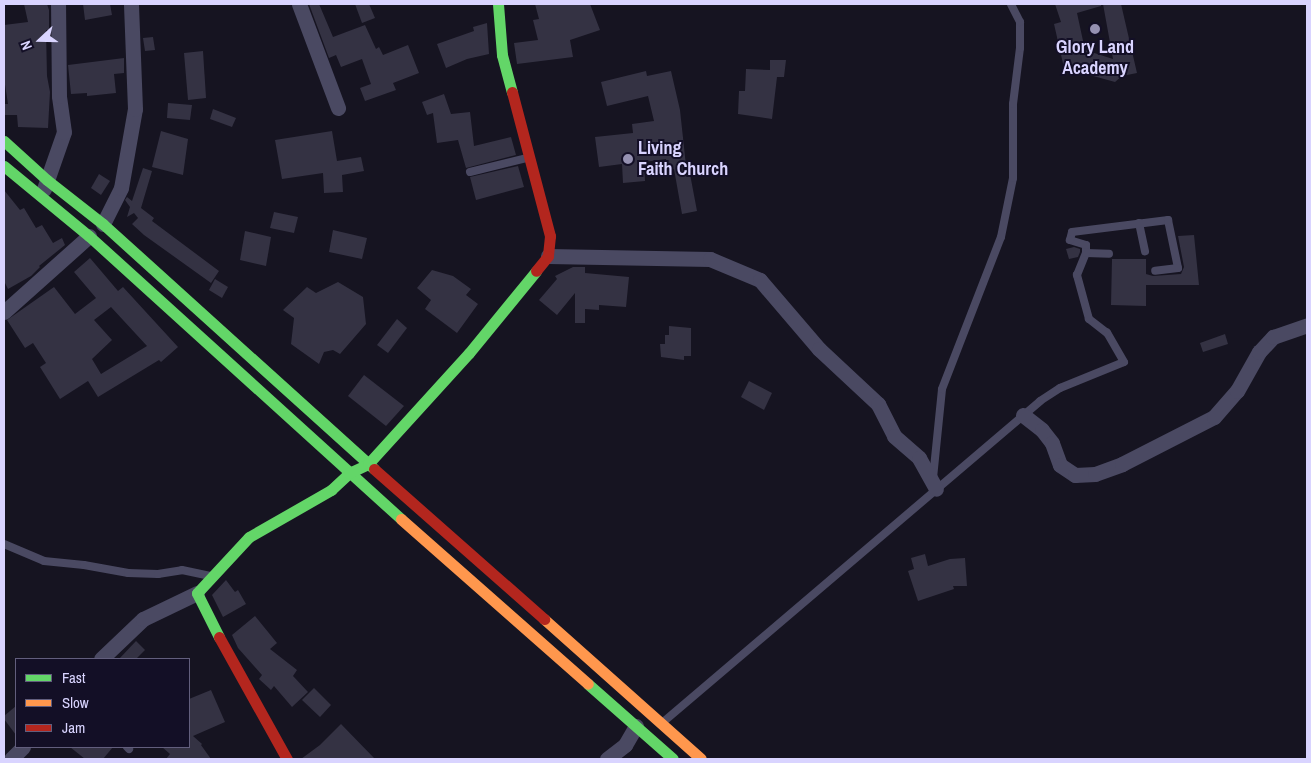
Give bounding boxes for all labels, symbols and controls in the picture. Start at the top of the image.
north arrow [15,15,65,65]
marker: Glory Land Academy [1089,23,1101,35]
place label: Glory Land Academy [1056,37,1134,80]
text: N [16,38,36,52]
place label: Living Faith Church [638,138,728,180]
marker: Living Faith Church [622,153,634,165]
legend [15,658,190,748]
text: Fast [62,667,85,688]
text: Slow [62,692,89,713]
text: Jam [62,717,85,738]

